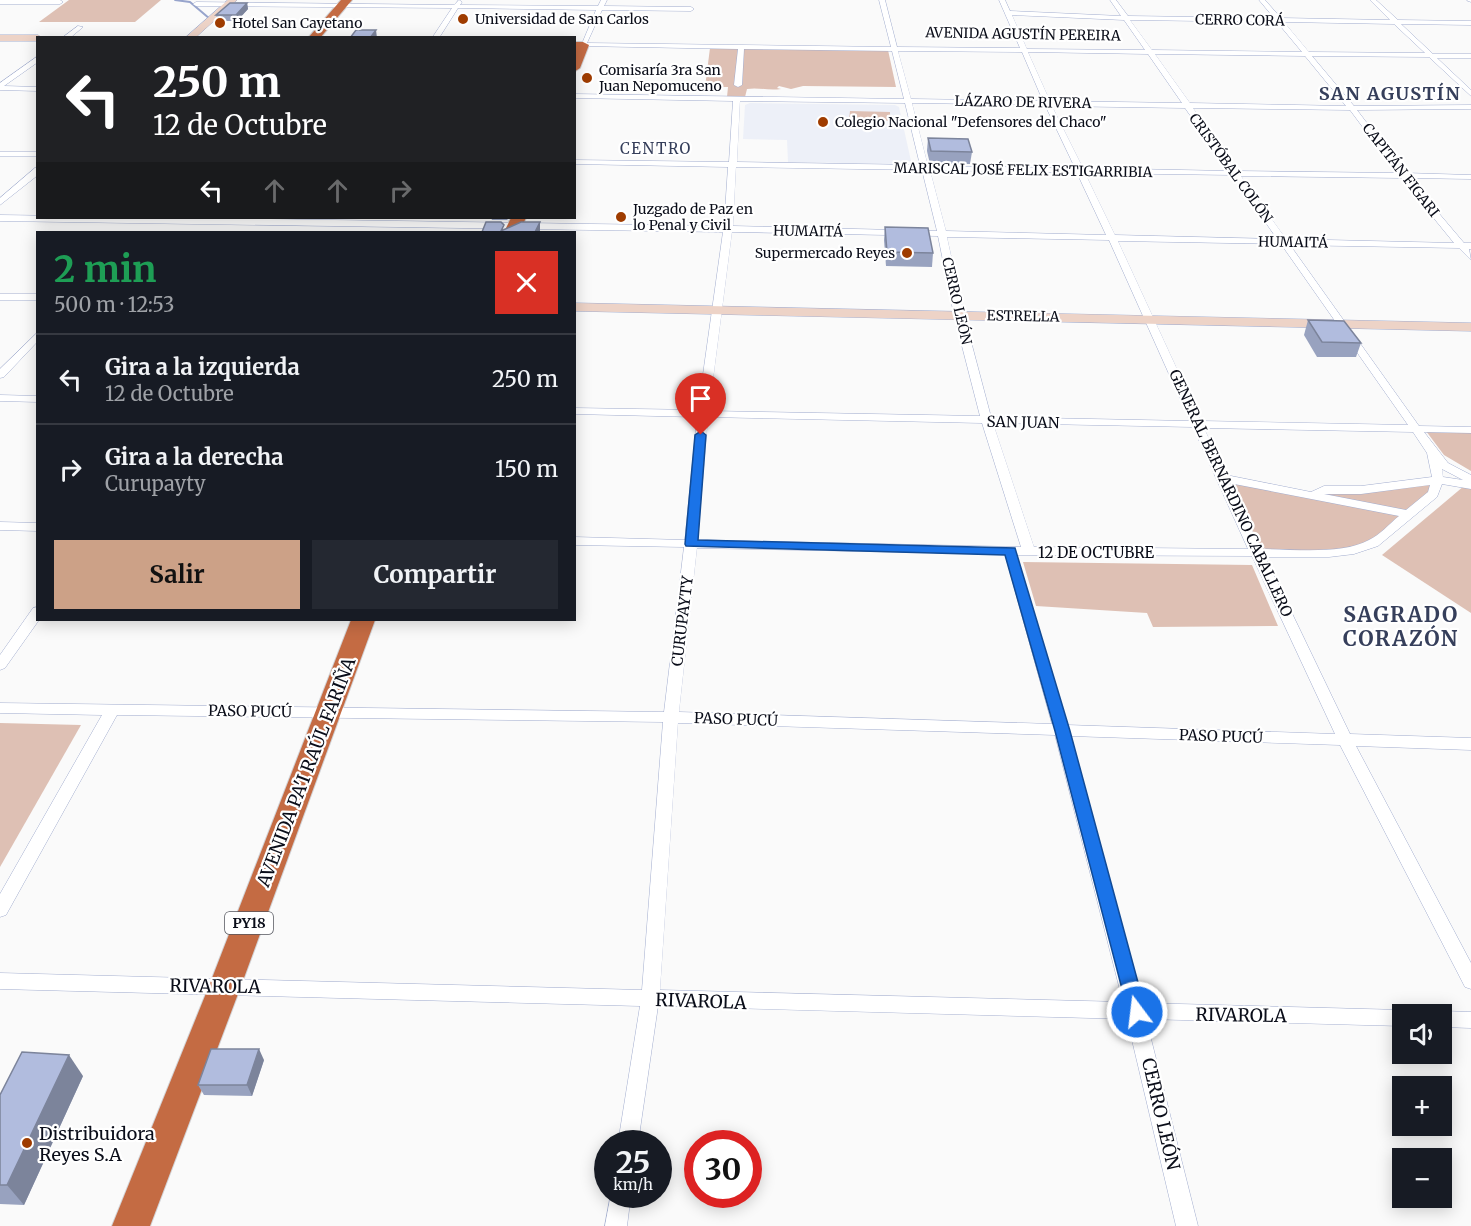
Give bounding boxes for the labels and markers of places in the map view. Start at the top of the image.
place label: Universidad de San Carlos [475,10,649,28]
marker: Universidad de San Carlos [456,12,470,26]
place label: Hotel San Cayetano [232,14,362,32]
marker: Hotel San Cayetano [213,16,227,30]
place label: Comisaría 3ra San Juan Nepomuceno [598,61,722,95]
marker: Comisaría 3ra San Juan Nepomuceno [580,71,594,85]
place label: Colegio Nacional "Defensores del Chaco" [835,113,1107,131]
marker: Colegio Nacional "Defensores del Chaco" [816,115,830,129]
place label: Juzgado de Paz en lo Penal y Civil [632,200,753,234]
marker: Juzgado de Paz en lo Penal y Civil [614,210,628,224]
place label: Supermercado Reyes [755,244,895,262]
marker: Supermercado Reyes [900,246,914,260]
pin [675,373,726,435]
place label: Distribuidora Reyes S.A [39,1122,155,1166]
marker: Distribuidora Reyes S.A [20,1136,34,1150]

